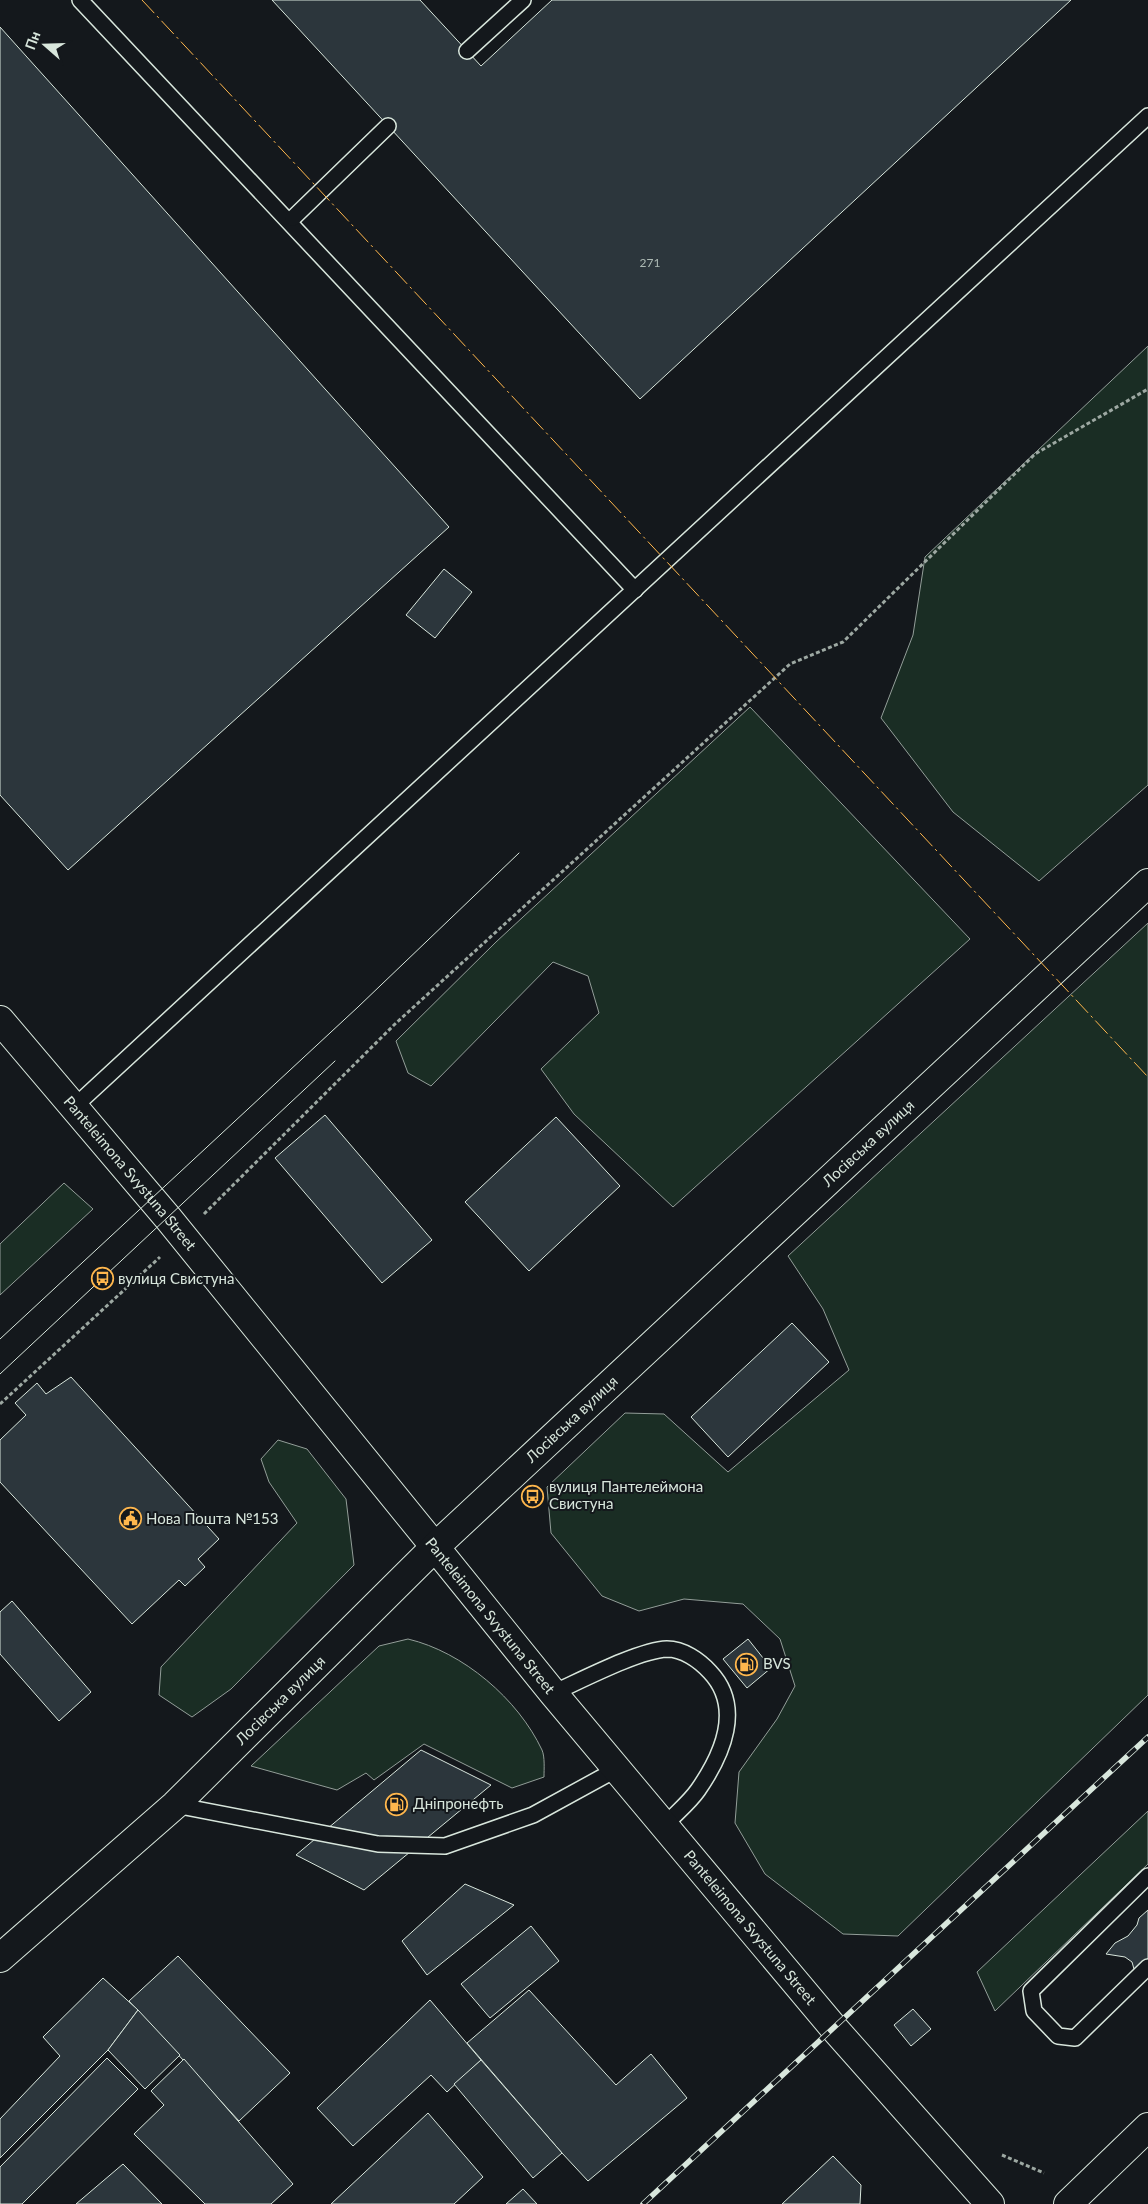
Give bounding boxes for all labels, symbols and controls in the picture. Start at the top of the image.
north arrow [20,20,70,70]
text: Пн [21,29,43,52]
house number: 271 [640,255,660,270]
street label: Panteleimona Svystuna Street [61,1092,201,1254]
street label: Лосівська вулиця [817,1095,917,1190]
bus stop icon: вулиця Свистуна [90,1267,114,1291]
place label: вулиця Свистуна [118,1269,234,1287]
street label: Лосівська вулиця [521,1371,621,1466]
place label: вулиця Пантелеймона Свистуна [549,1477,703,1512]
bus stop icon: вулиця Пантелеймона Свистуна [521,1484,545,1508]
public building icon: Нова Пошта №153 [118,1507,142,1531]
place label: Нова Пошта №153 [146,1509,278,1527]
street label: Panteleimona Svystuna Street [422,1534,560,1698]
street label: Лосівська вулиця [230,1651,328,1749]
fuel station icon: BVS [735,1652,759,1676]
place label: BVS [763,1654,791,1672]
fuel station icon: Дніпронефть [385,1792,409,1816]
place label: Дніпронефть [413,1794,503,1812]
street label: Panteleimona Svystuna Street [681,1846,821,2008]

